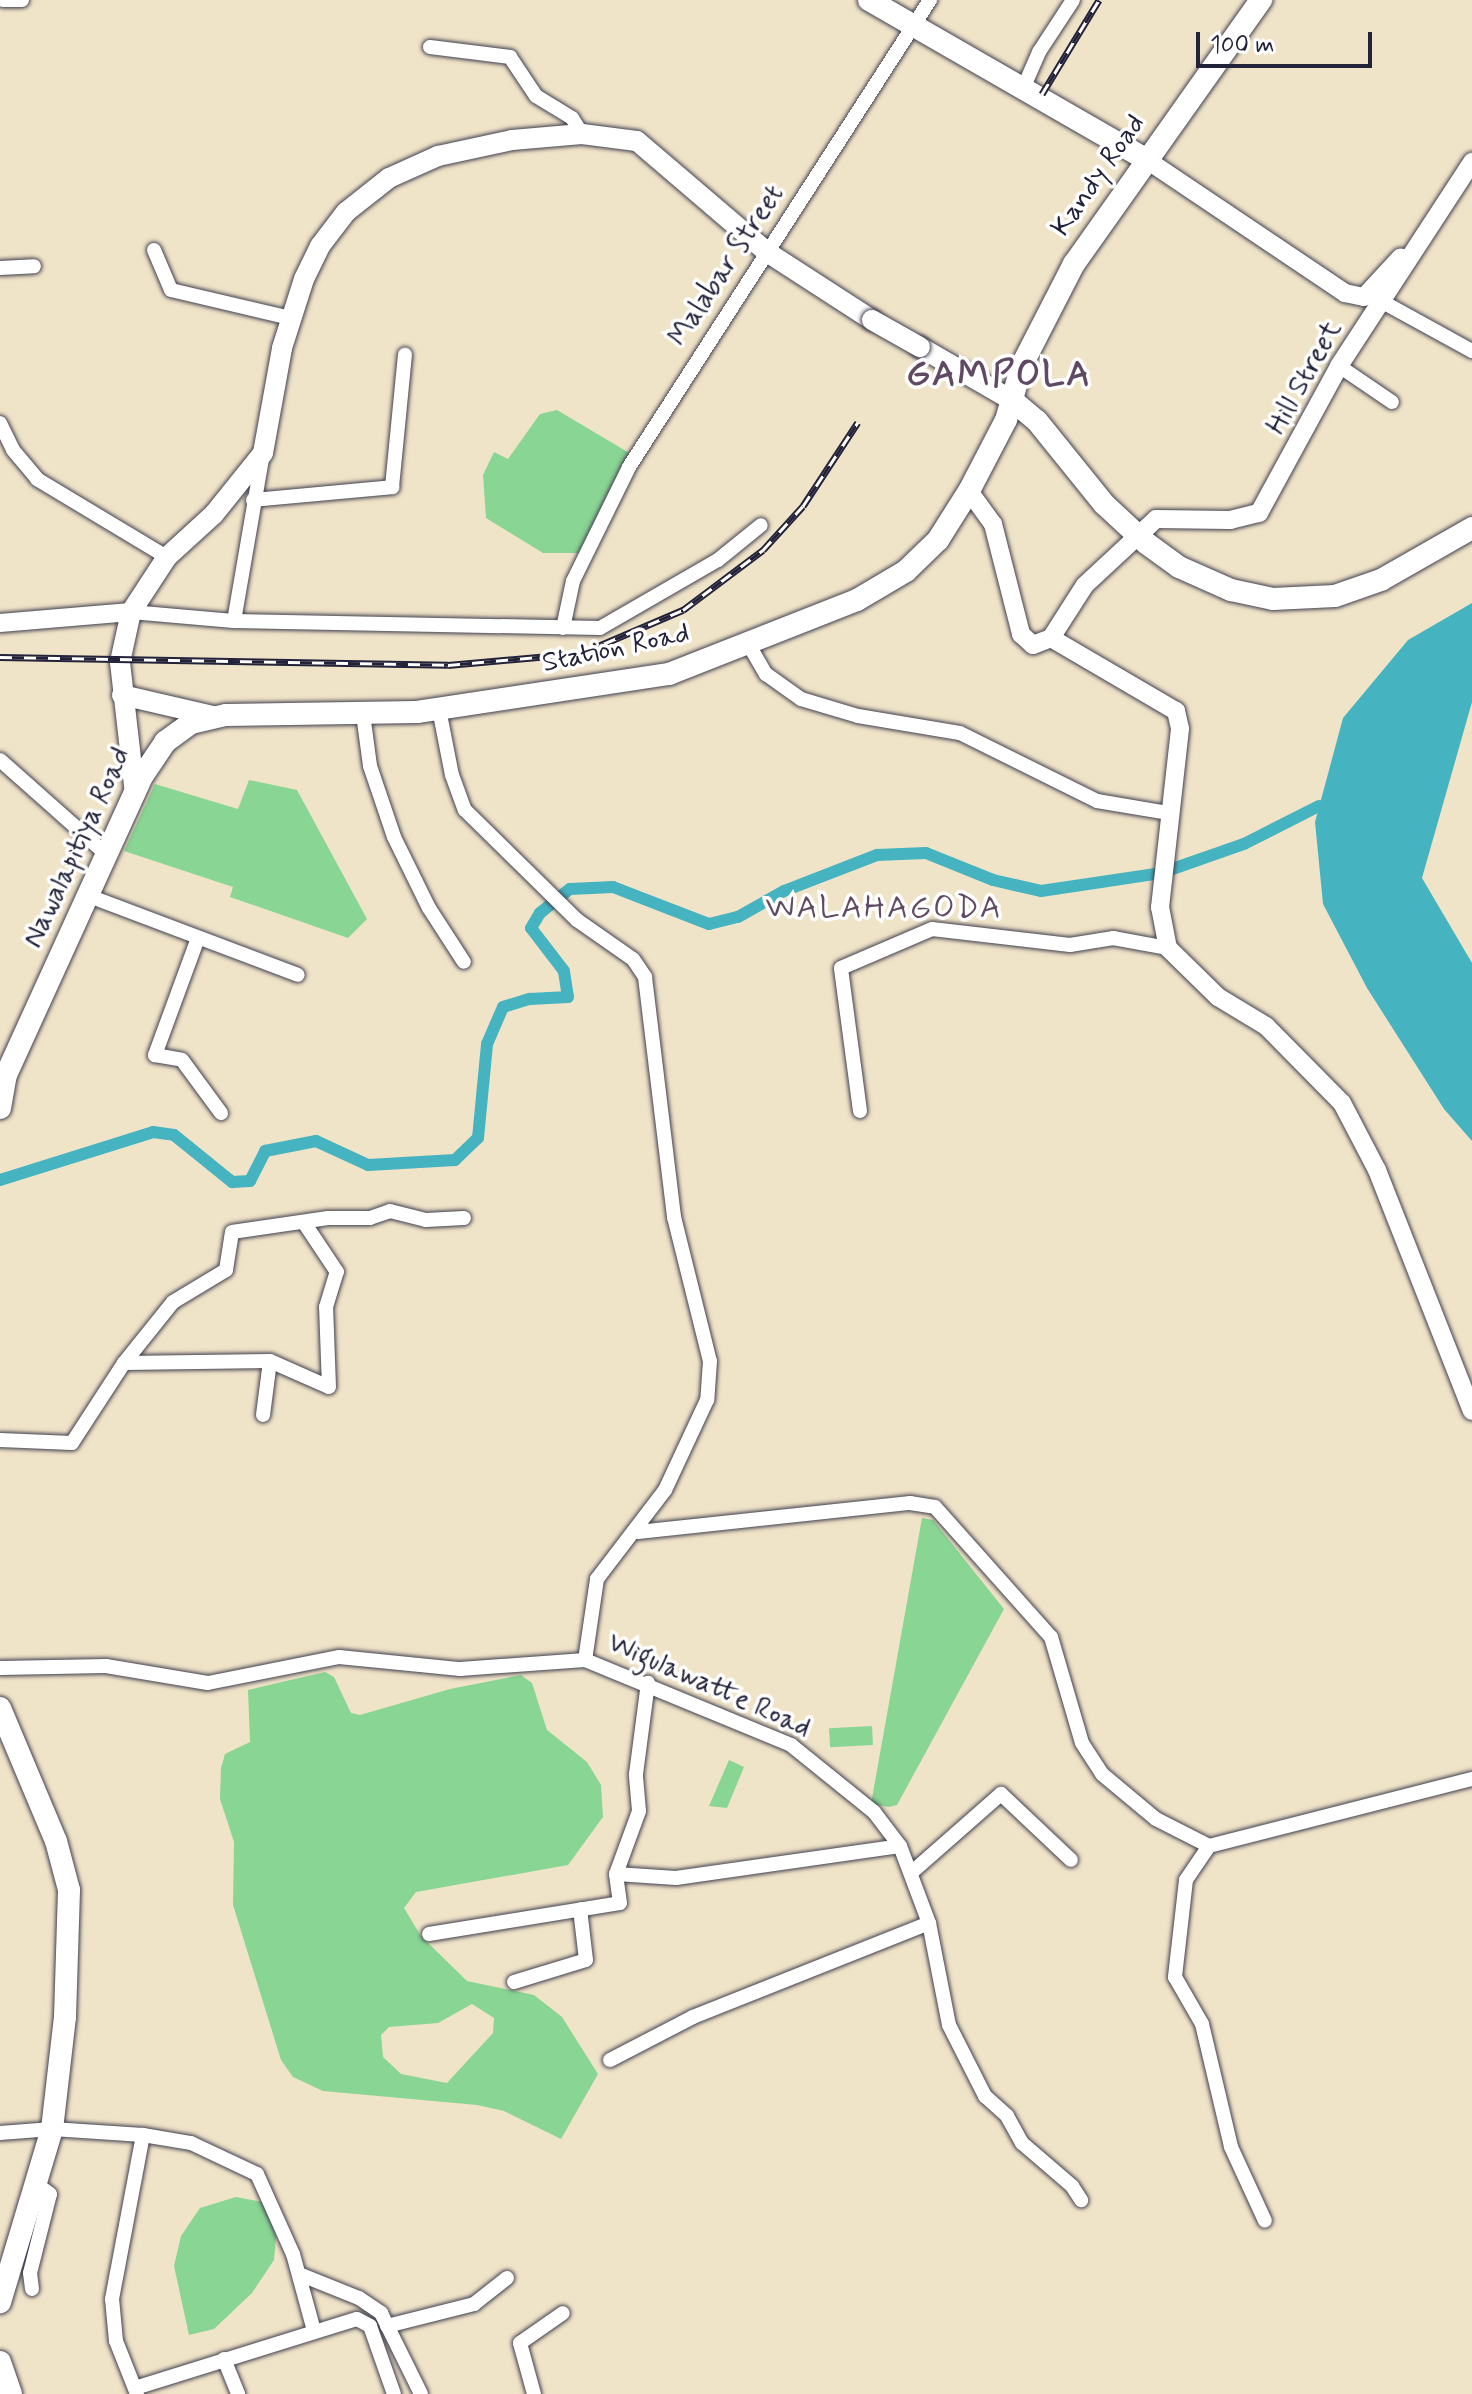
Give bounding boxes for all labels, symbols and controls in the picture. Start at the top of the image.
scale bar [1200,16,1376,66]
text: 100 m [1210,30,1274,61]
street label: Kandy Road [1045,108,1153,244]
street label: Malabar Street [661,177,793,355]
street label: Hill Street [1260,315,1350,441]
district label: GAMPOLA [905,354,1093,398]
street label: Station Road [541,617,691,681]
street label: Nawalapitiya Road [17,744,139,952]
district label: WALAHAGODA [768,889,1000,927]
street label: Wigulawatte Road [604,1627,814,1745]

